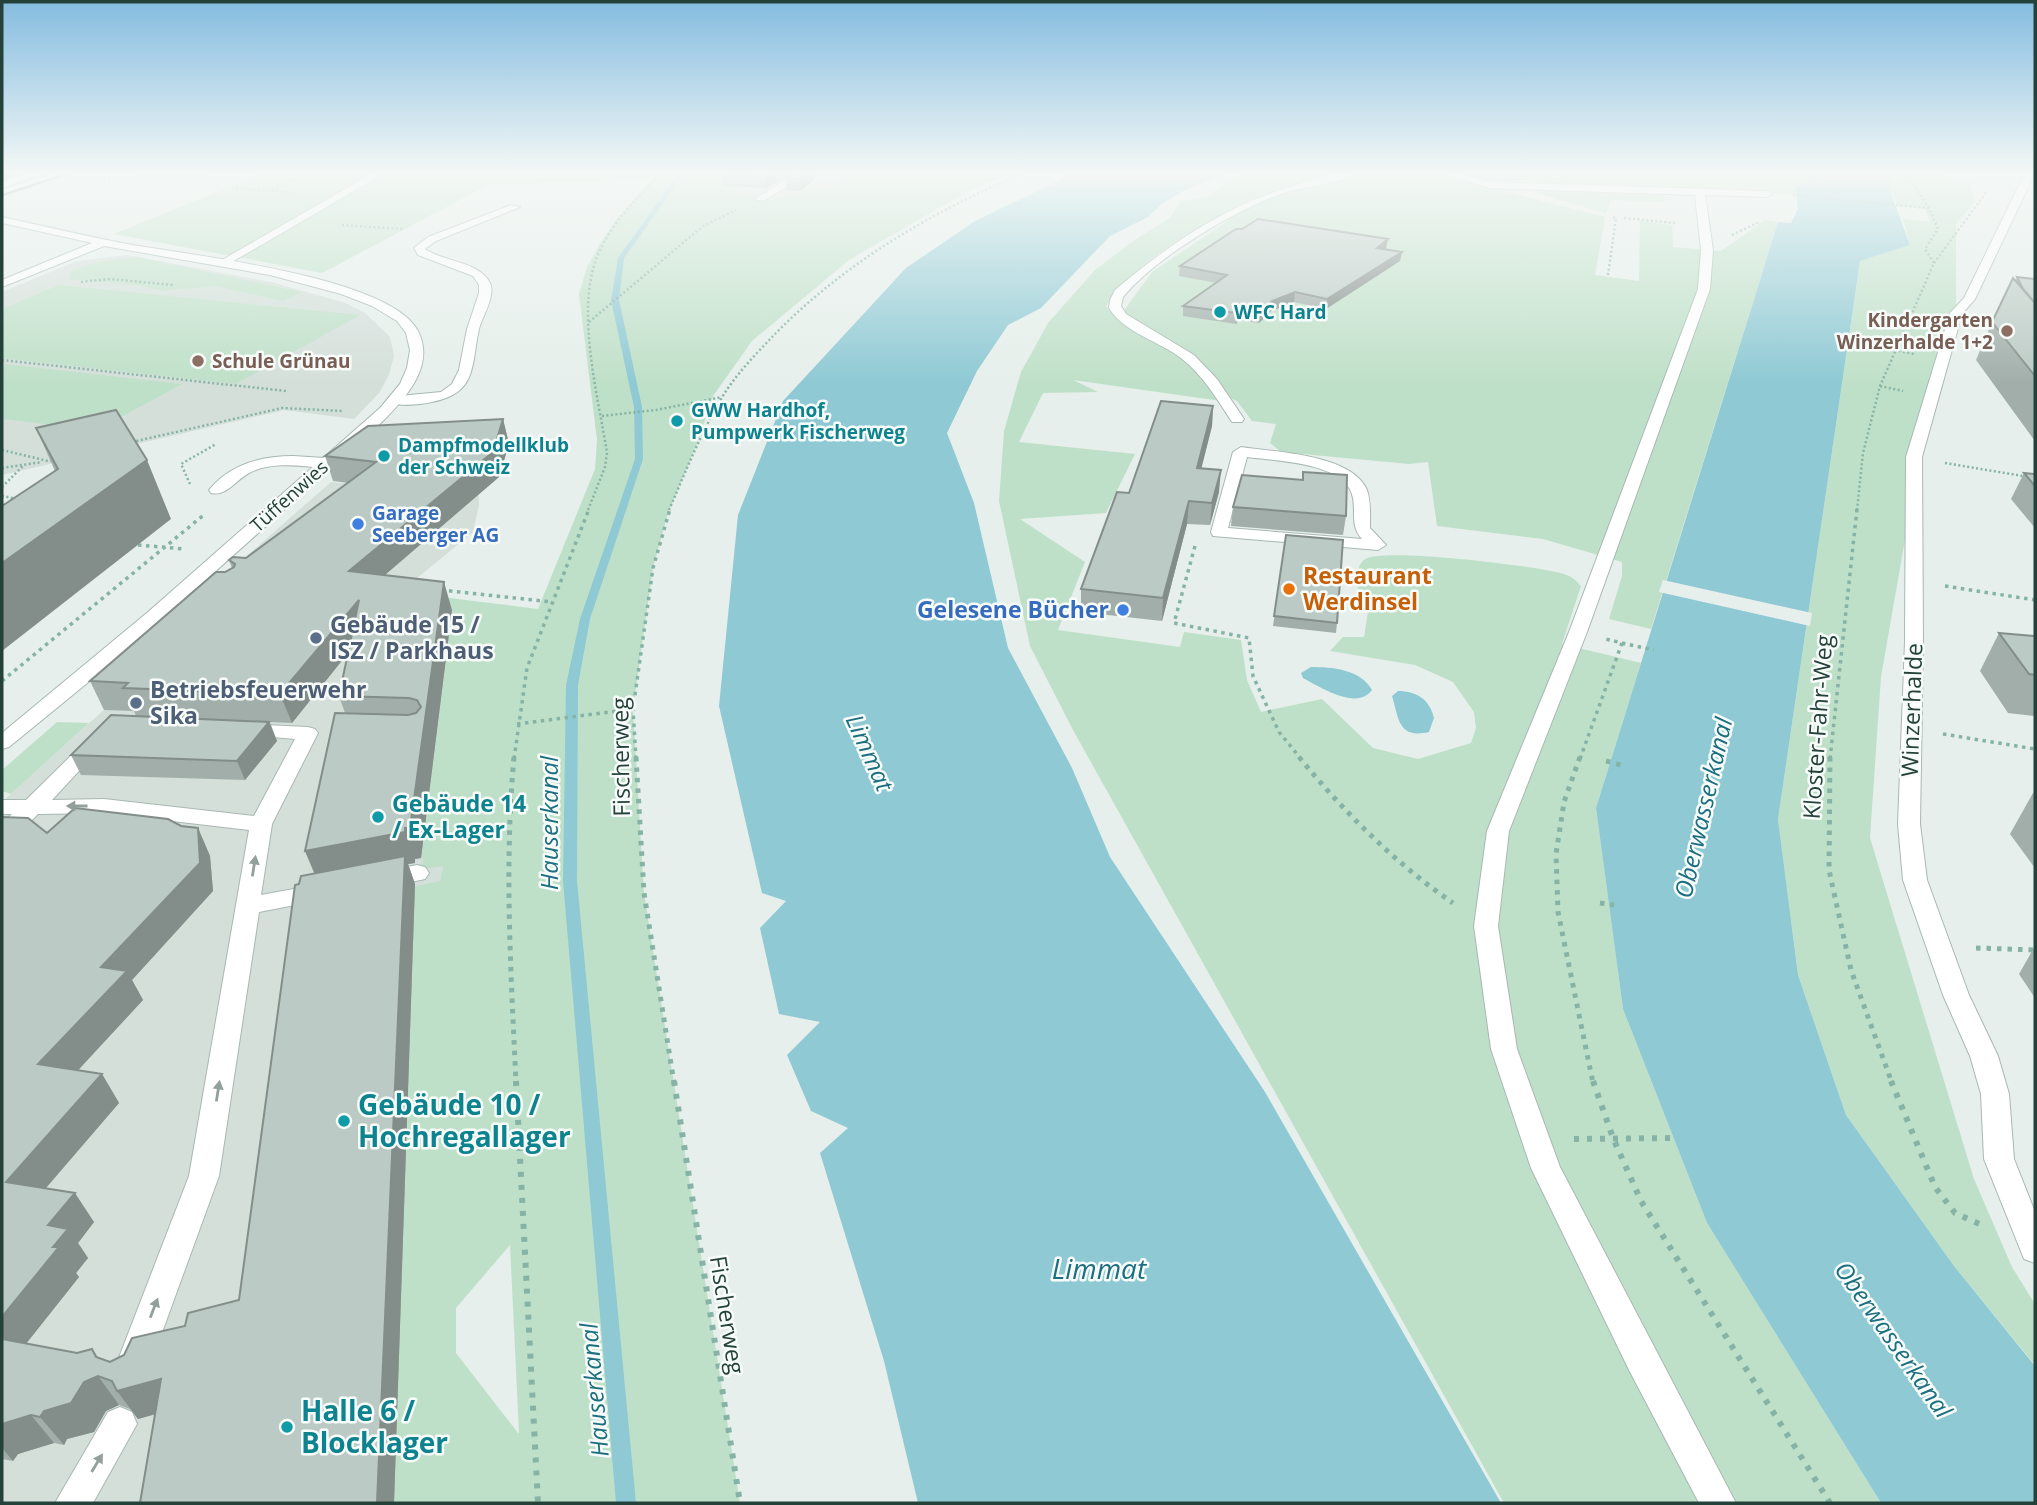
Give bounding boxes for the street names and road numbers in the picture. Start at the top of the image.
street label: Tüffenwies [244,454,334,538]
street label: Kloster-Fahr-Weg [1795,633,1839,820]
street label: Winzerhalde [1893,642,1929,777]
street label: Fischerweg [603,697,637,817]
street label: Fischerweg [703,1253,753,1377]

